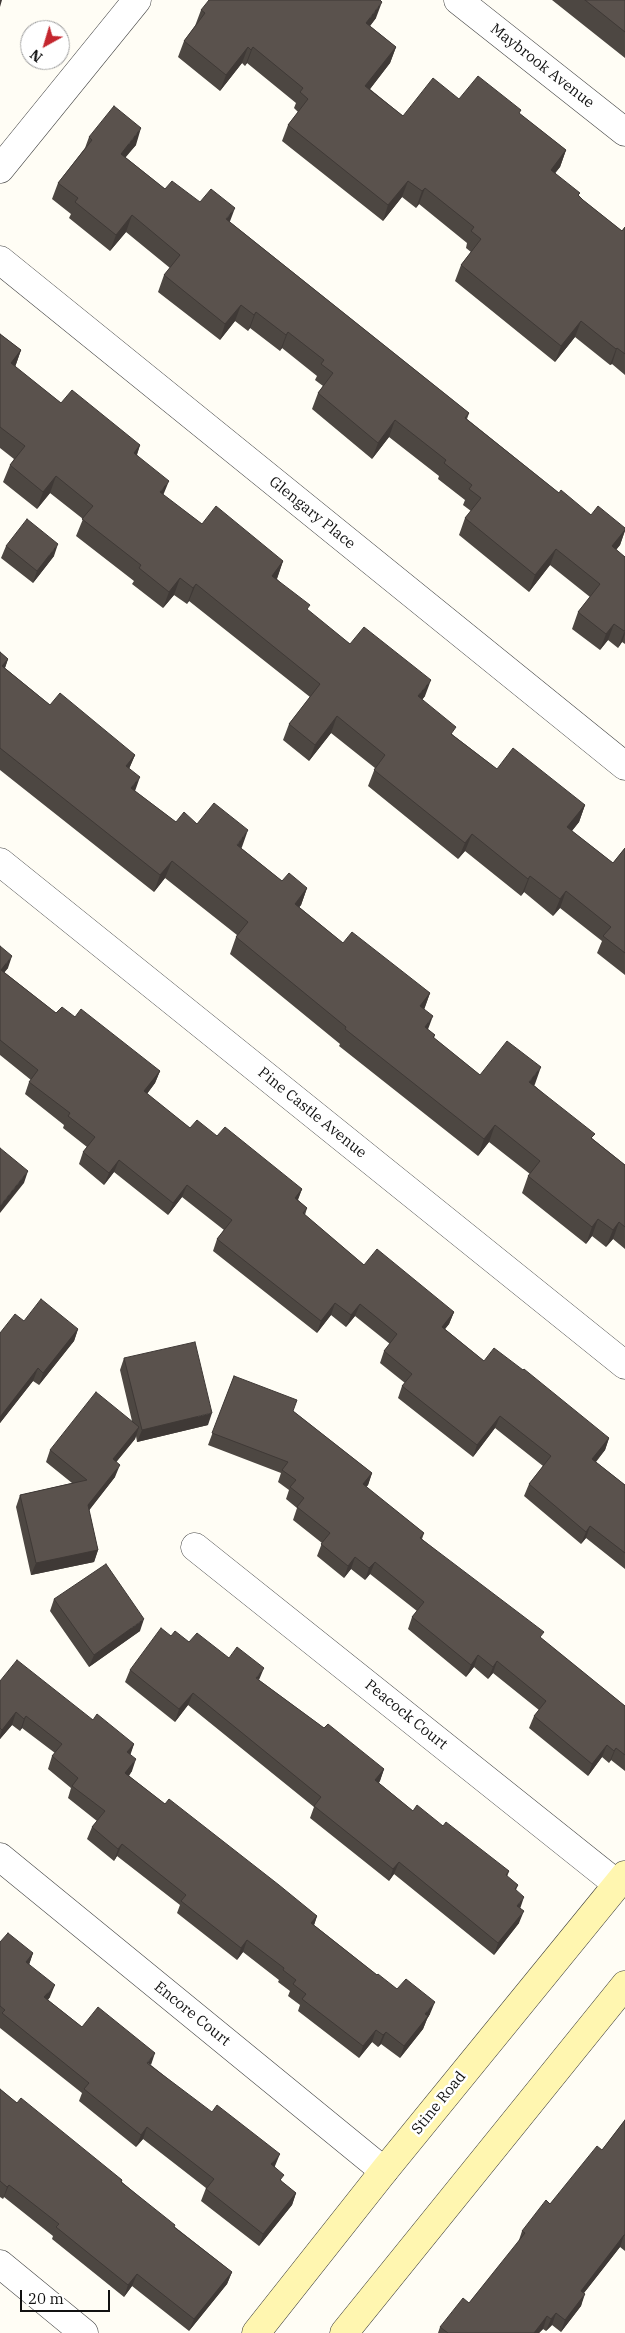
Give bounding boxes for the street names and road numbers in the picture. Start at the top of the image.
street label: Maybrook Avenue [487,20,597,112]
street label: Glengary Place [265,473,359,553]
street label: Pine Castle Avenue [254,1064,370,1162]
street label: Peacock Court [361,1676,451,1754]
street label: Encore Court [150,1978,234,2050]
street label: Stine Road [408,2068,470,2138]

